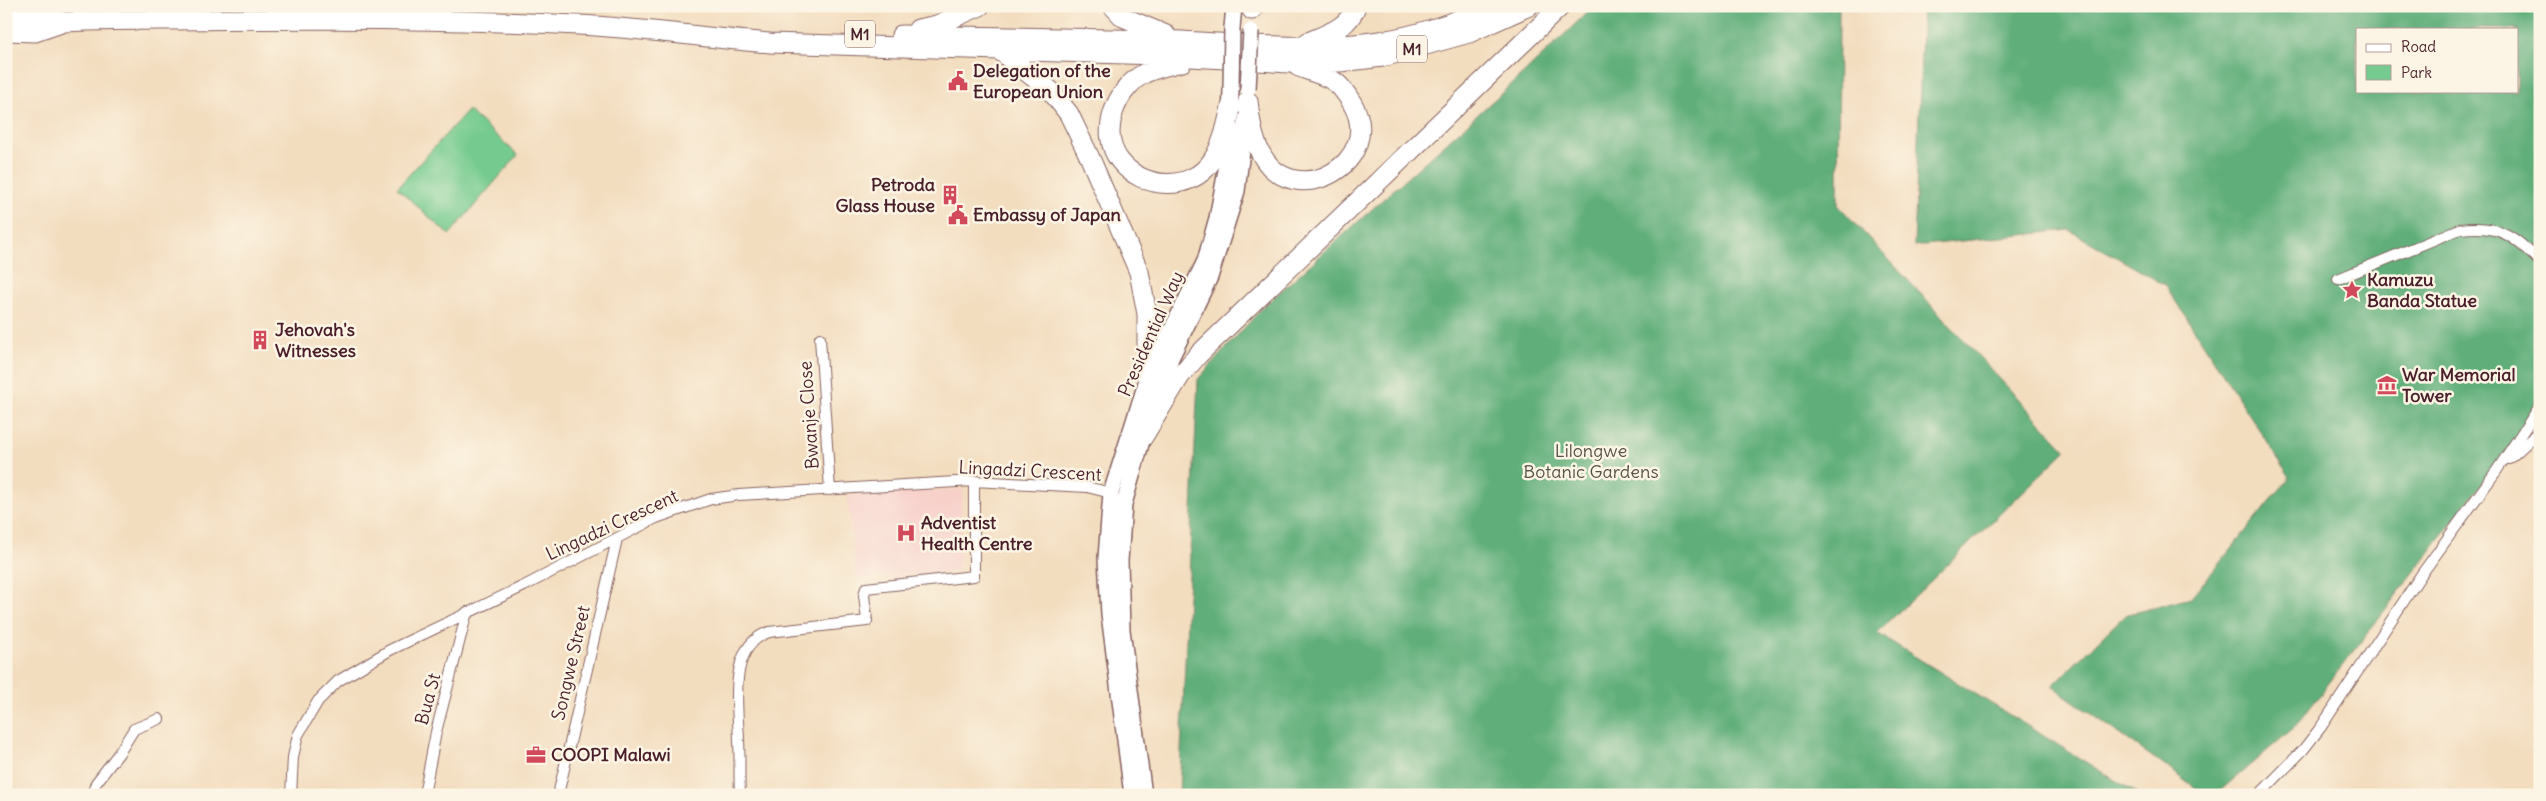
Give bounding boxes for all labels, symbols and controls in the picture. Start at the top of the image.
road number: M1 [845,20,875,48]
legend [2356,28,2518,92]
road number: M1 [1397,36,1427,62]
text: Road [2401,37,2436,56]
place label: Delegation of the European Union [973,59,1111,103]
text: Park [2401,63,2432,82]
public building icon: Delegation of the European Union [947,70,969,92]
place label: Petroda Glass House [836,173,935,217]
building icon: Petroda Glass House [939,184,961,206]
place label: Embassy of Japan [973,203,1121,226]
public building icon: Embassy of Japan [947,204,969,226]
street label: Presidential Way [1113,268,1188,400]
place label: Kamuzu Banda Statue [2367,268,2477,312]
place icon: Kamuzu Banda Statue [2341,279,2363,301]
place label: Jehovah's Witnesses [275,318,356,362]
building icon: Jehovah's Witnesses [249,329,271,351]
street label: Bwanje Close [793,360,824,470]
place label: War Memorial Tower [2402,363,2515,407]
museum icon: War Memorial Tower [2376,374,2398,396]
park label: Lilongwe Botanic Gardens [1523,439,1659,483]
street label: Lingadzi Crescent [958,455,1102,486]
street label: Lingadzi Crescent [542,484,682,565]
place label: Adventist Health Centre [921,511,1033,555]
hospital icon: Adventist Health Centre [895,522,917,544]
street label: Songwe Street [546,603,595,722]
street label: Bua St [410,671,445,727]
place label: COOPI Malawi [551,743,670,766]
office icon: COOPI Malawi [525,744,547,766]

